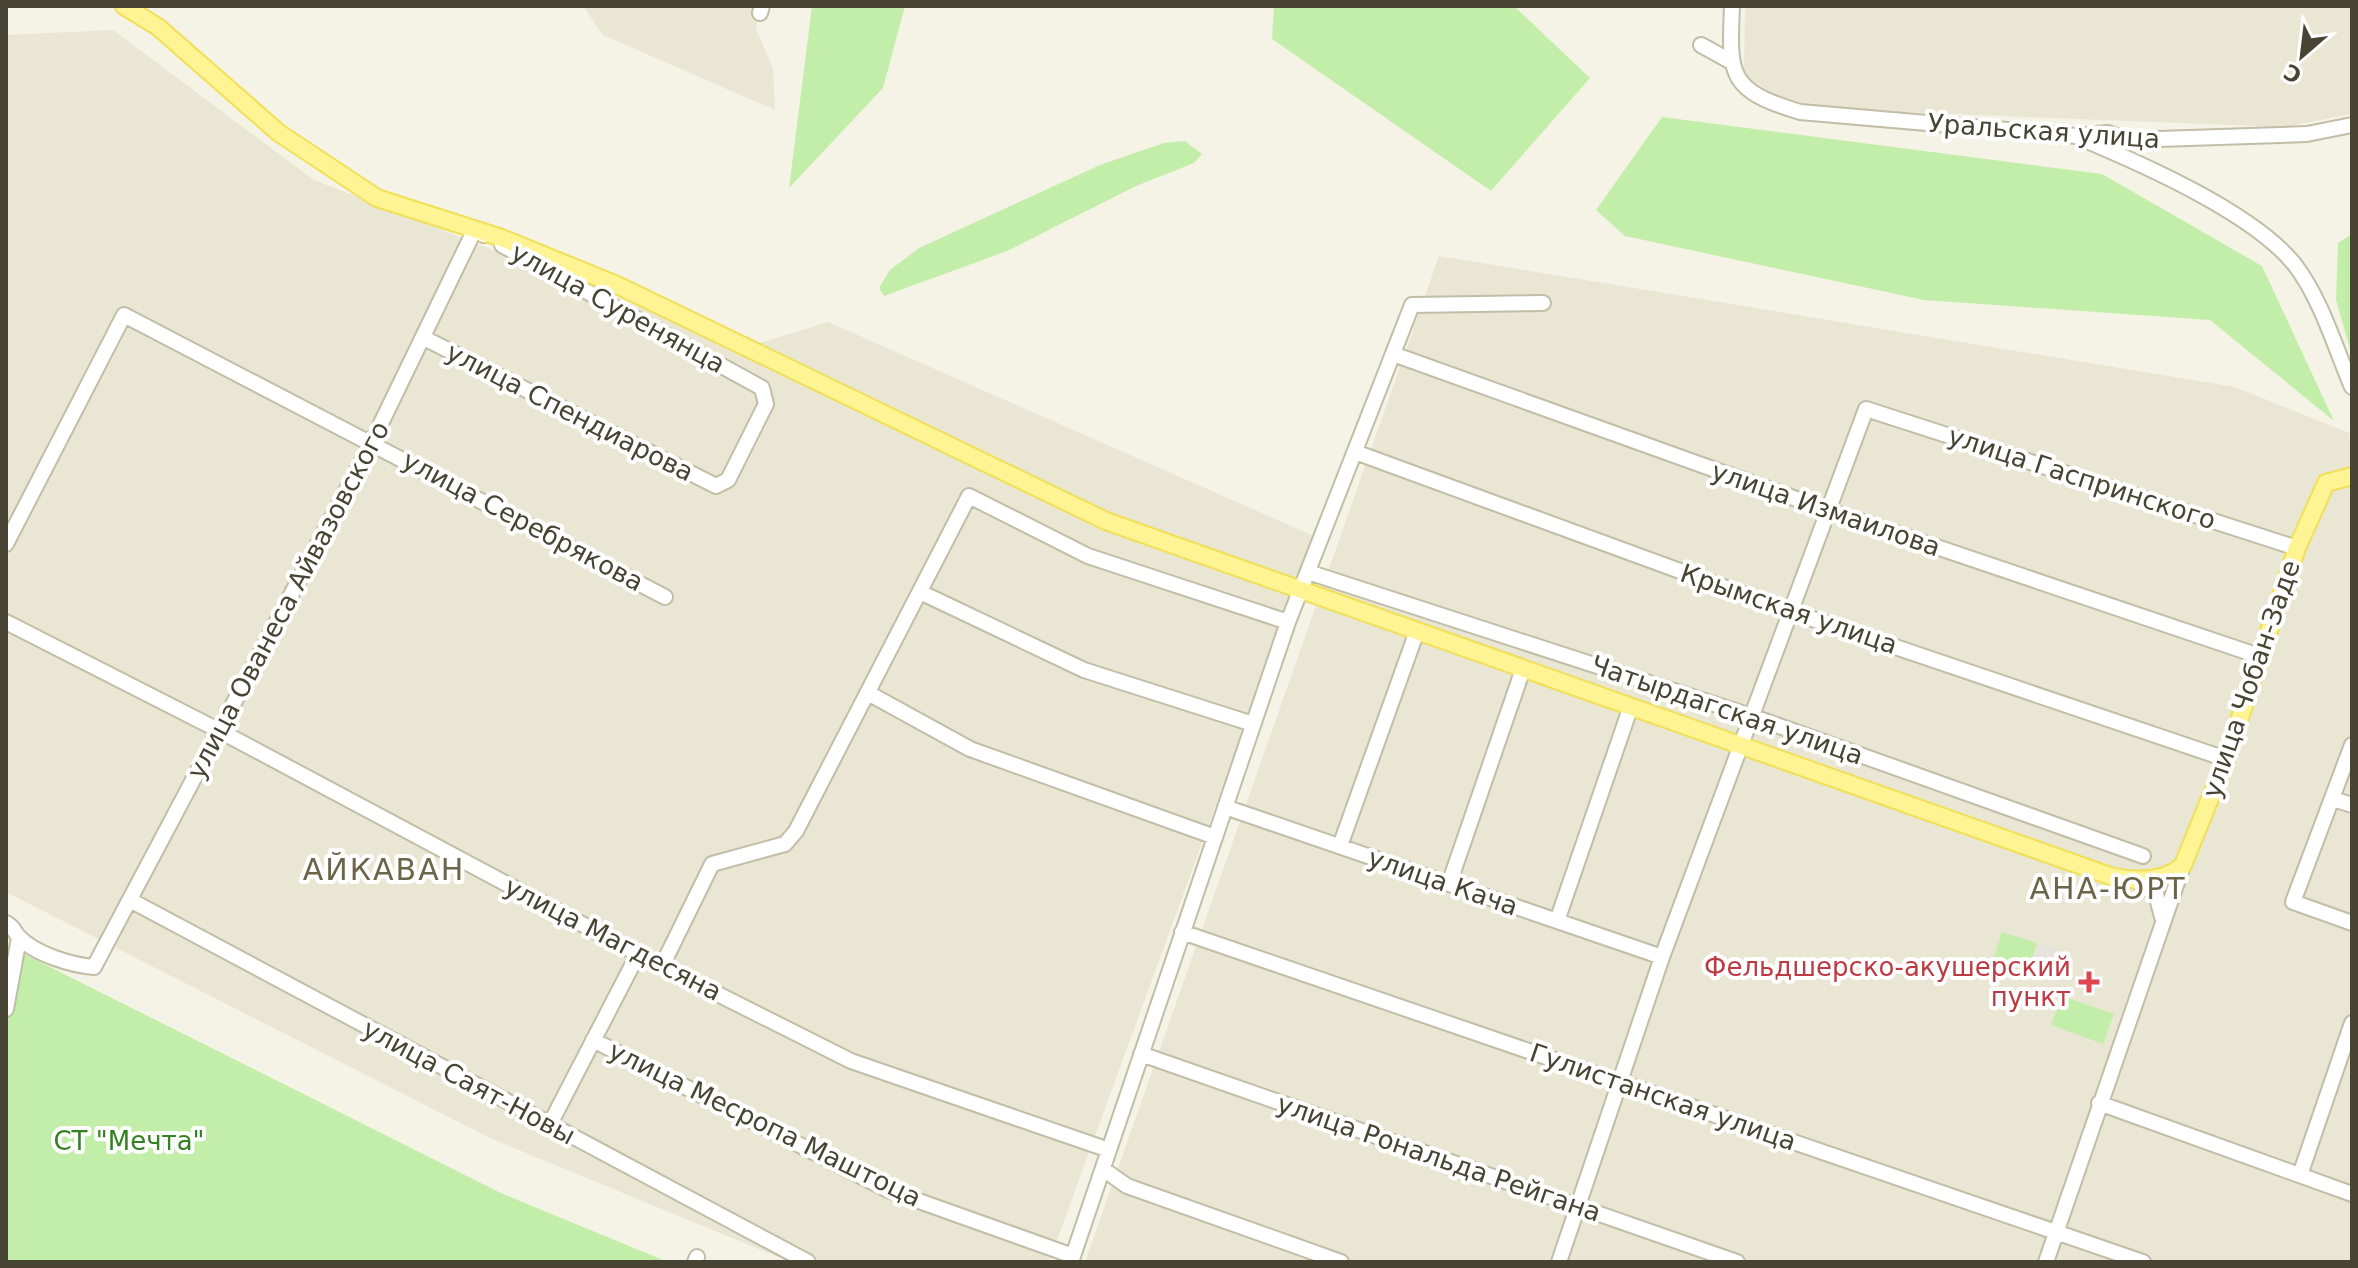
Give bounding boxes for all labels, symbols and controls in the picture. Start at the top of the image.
north arrow [2262,16,2342,96]
text: С [2280,58,2306,88]
street label: Уральская улица [1927,108,2161,154]
street label: улица Суренянца [506,237,730,379]
street label: улица Спендиарова [441,337,699,487]
street label: улица Ованеса Айвазовского [181,416,395,784]
street label: улица Гаспринского [1944,421,2220,535]
street label: улица Серебрякова [397,445,649,597]
street label: улица Измаилова [1708,456,1944,562]
street label: улица Чобан-Заде [2196,556,2306,802]
street label: Крымская улица [1677,558,1901,660]
street label: Чатырдагская улица [1587,649,1867,771]
street label: улица Кача [1364,842,1522,922]
district label: АЙКАВАН [303,852,465,887]
street label: улица Магдесяна [499,871,727,1007]
district label: АНА-ЮРТ [2029,871,2187,906]
place label: Фельдшерско-акушерский пункт [1704,952,2071,1012]
marker: Фельдшерско-акушерский пункт [2078,971,2100,993]
street label: улица Саят-Новы [358,1013,580,1151]
street label: улица Месропа Маштоца [604,1035,926,1213]
street label: Гулистанская улица [1526,1037,1800,1157]
street label: улица Рональда Рейгана [1273,1088,1605,1228]
park label: СТ "Мечта" [53,1126,205,1156]

